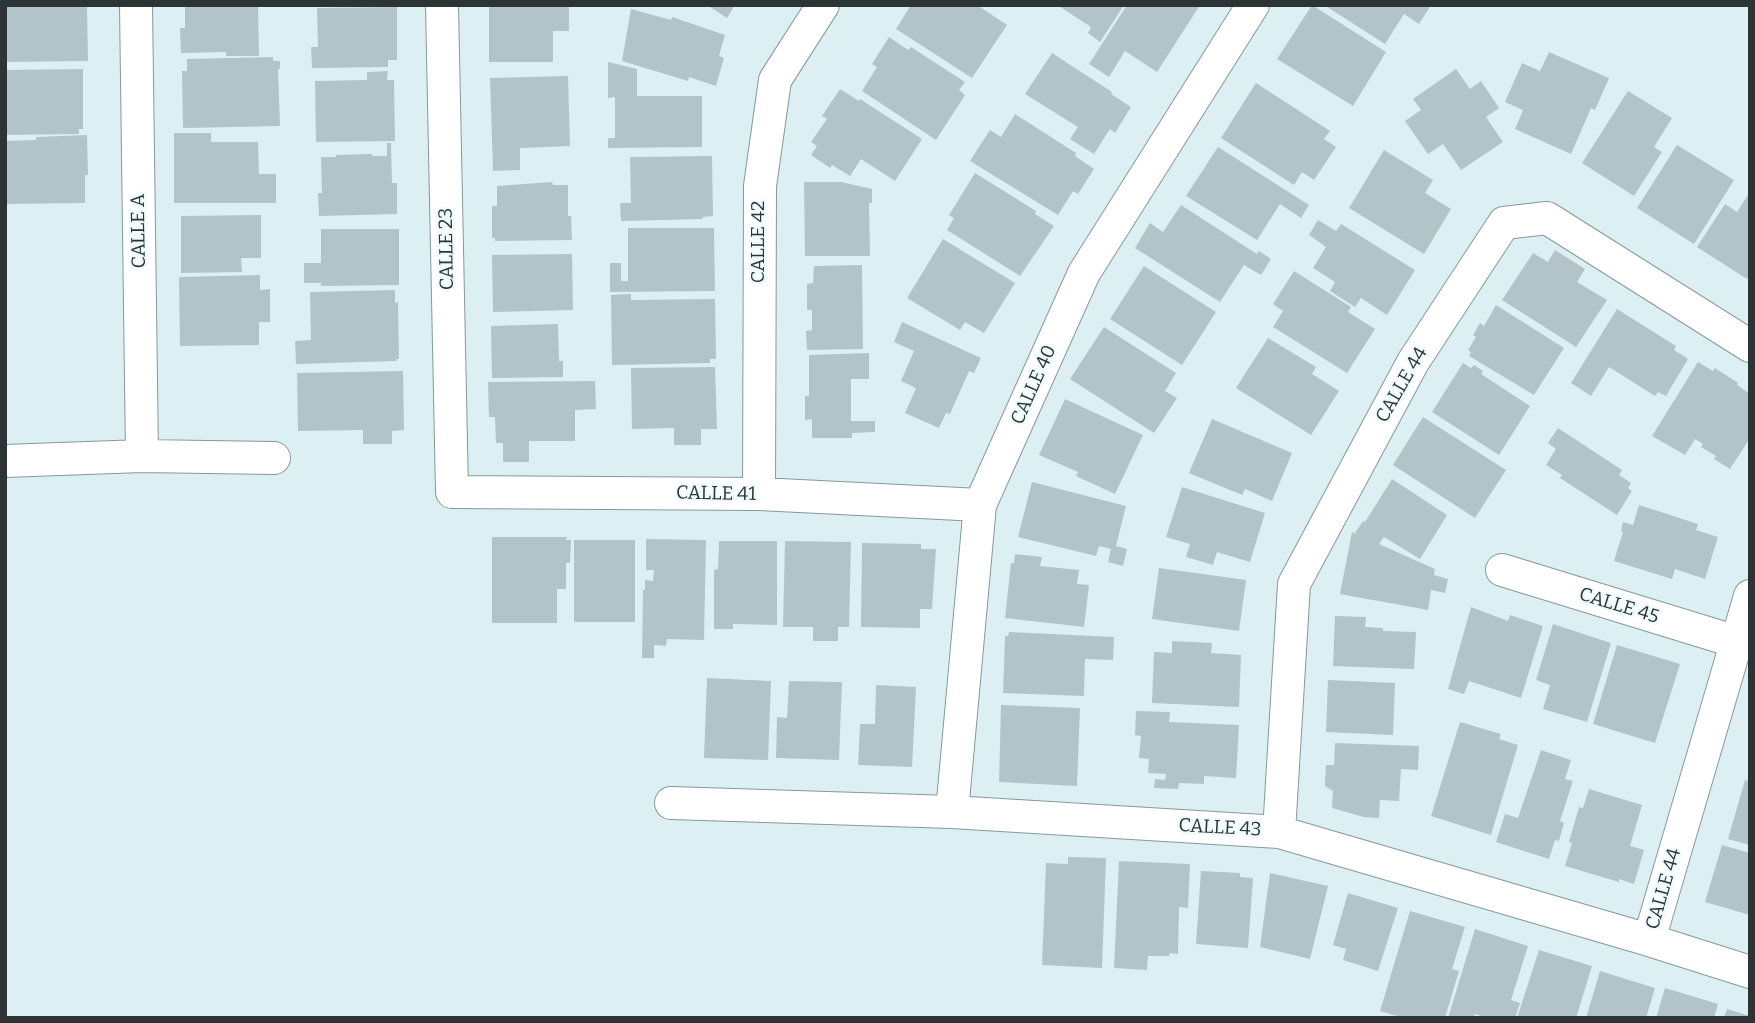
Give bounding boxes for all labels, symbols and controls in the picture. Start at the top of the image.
street label: CALLE A [127,194,151,268]
street label: CALLE 42 [748,201,770,283]
street label: CALLE 23 [435,208,459,290]
street label: CALLE 40 [1006,342,1062,428]
street label: CALLE 44 [1371,343,1433,427]
street label: CALLE 41 [676,482,756,506]
street label: CALLE 45 [1576,583,1662,629]
street label: CALLE 43 [1178,814,1262,842]
street label: CALLE 44 [1642,846,1686,932]

